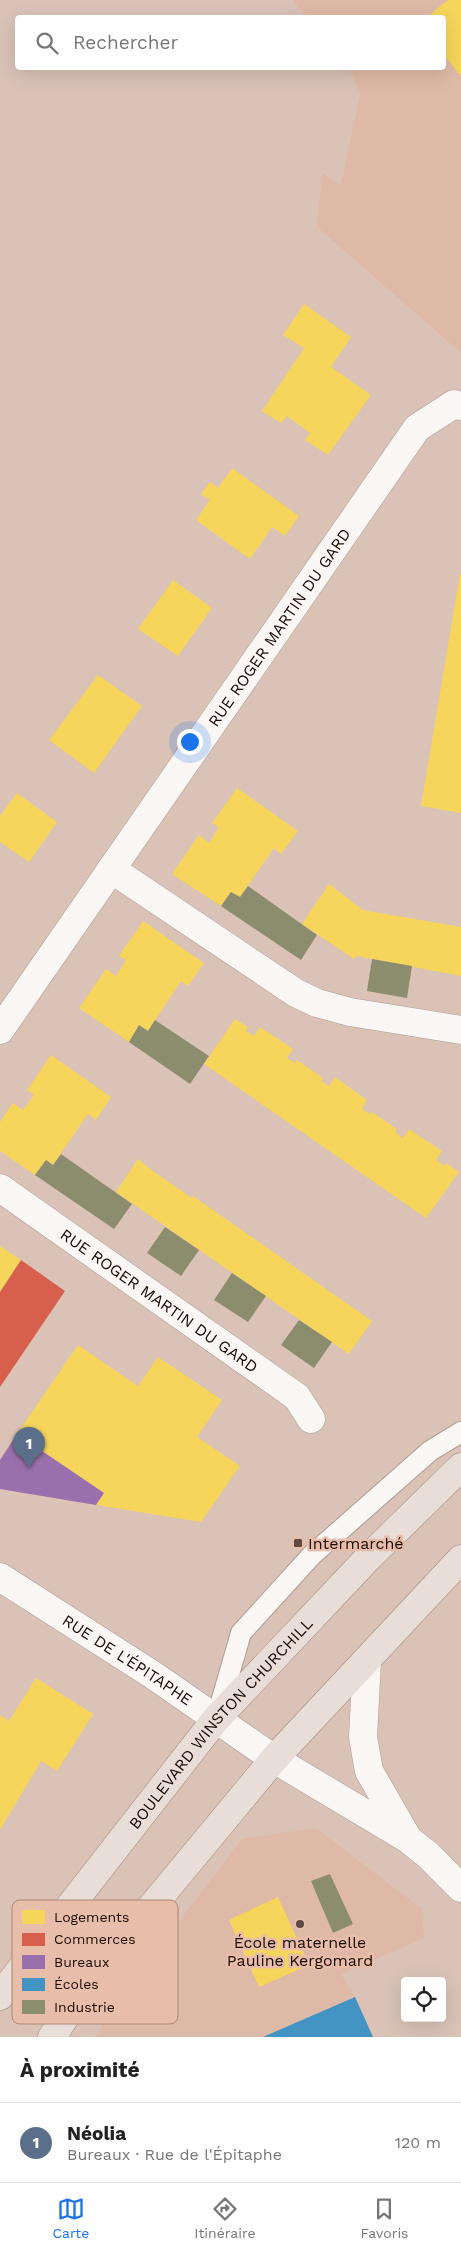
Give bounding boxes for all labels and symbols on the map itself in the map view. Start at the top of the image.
street label: RUE ROGER MARTIN DU GARD [204,524,354,730]
your location [177,729,203,755]
street label: RUE ROGER MARTIN DU GARD [57,1224,262,1376]
pin: 1 [13,1427,45,1468]
place label: Intermarché [308,1534,404,1553]
marker: Intermarché [292,1537,304,1549]
street label: RUE DE L'ÉPITAPHE [59,1610,196,1709]
street label: BOULEVARD WINSTON CHURCHILL [125,1613,316,1832]
legend [12,1900,178,2024]
text: Logements [54,1909,129,1925]
marker: École maternelle Pauline Kergomard [294,1918,306,1930]
text: Commerces [54,1931,136,1947]
place label: École maternelle Pauline Kergomard [227,1933,373,1970]
text: Bureaux [54,1954,109,1970]
text: Écoles [54,1976,99,1992]
text: Industrie [54,1999,115,2015]

